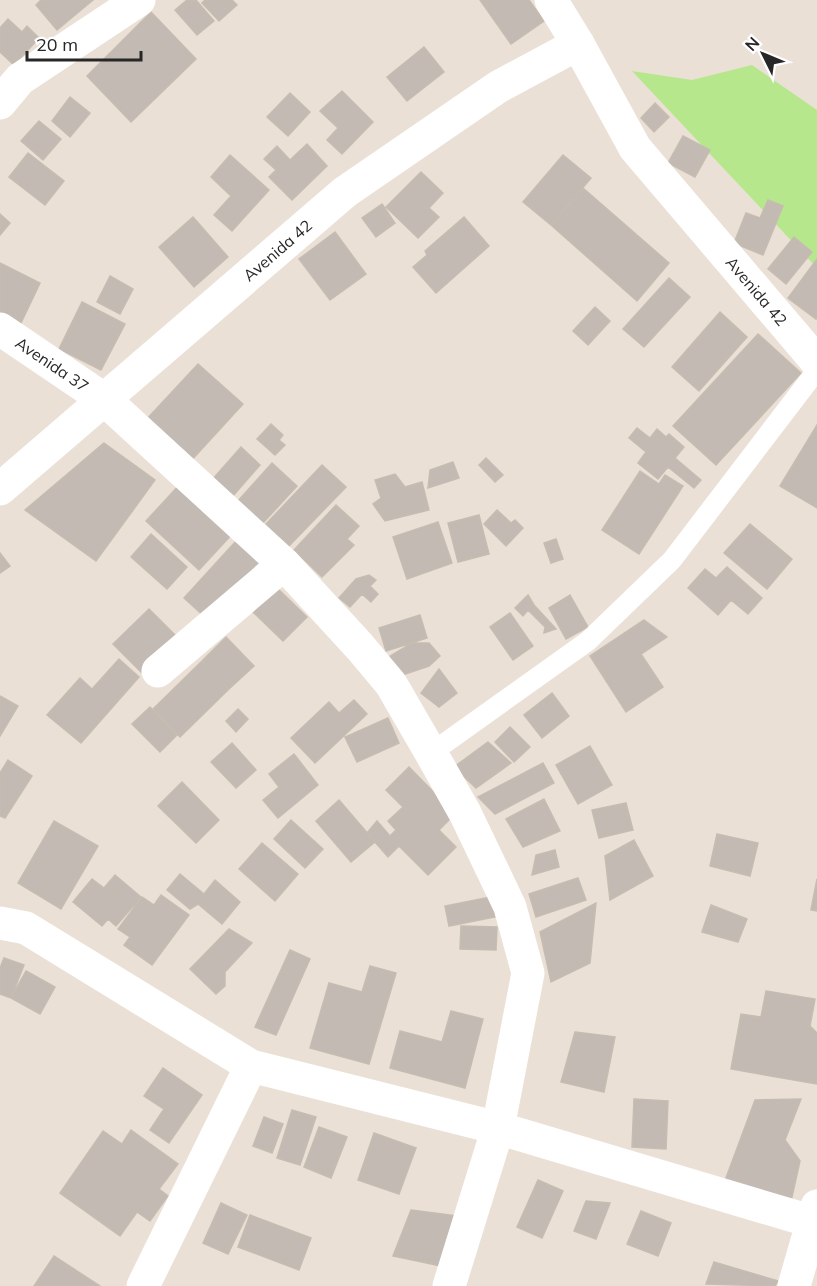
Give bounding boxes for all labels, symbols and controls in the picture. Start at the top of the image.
scale bar [27,24,141,62]
north arrow [733,24,793,84]
text: 20 m [36,33,78,56]
text: N [741,33,763,55]
street label: Avenida 42 [239,215,316,285]
street label: Avenida 42 [722,252,792,330]
street label: Avenida 37 [12,332,93,396]

